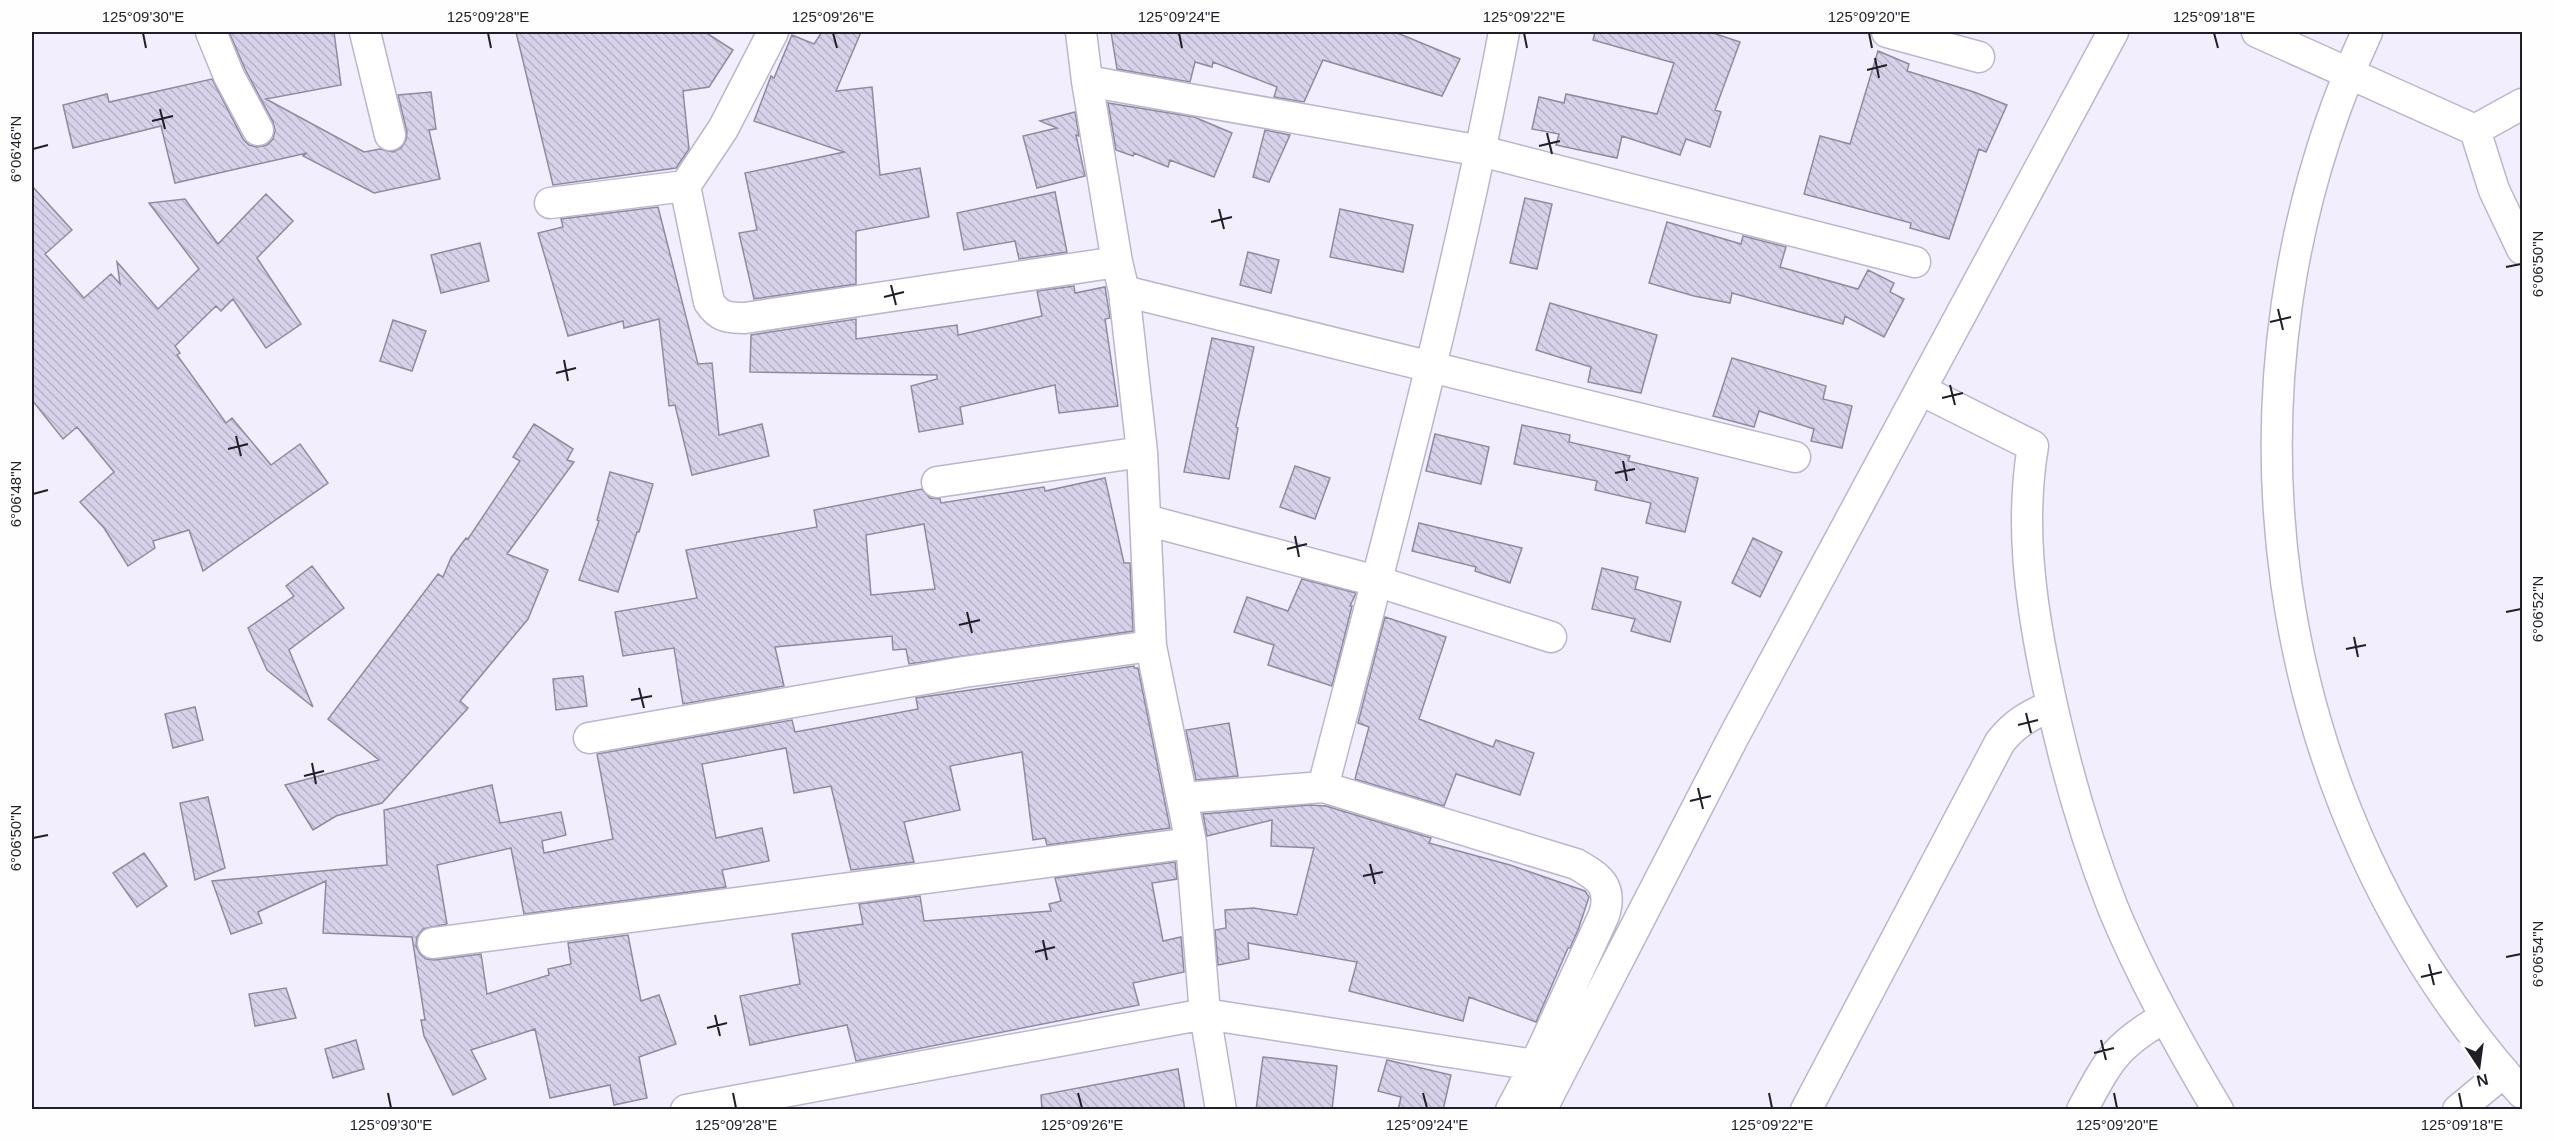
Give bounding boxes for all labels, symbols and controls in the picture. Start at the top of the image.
text: 125°09'30"E [102,8,184,25]
text: 125°09'28"E [447,8,529,25]
text: 125°09'26"E [792,8,874,25]
text: 125°09'24"E [1138,8,1220,25]
text: 125°09'22"E [1483,8,1565,25]
text: 125°09'20"E [1828,8,1910,25]
text: 125°09'18"E [2173,8,2255,25]
text: 6°06'46"N [7,116,24,182]
text: 6°06'50"N [2529,231,2546,297]
text: 6°06'48"N [7,461,24,527]
text: 6°06'52"N [2529,576,2546,642]
text: 6°06'50"N [7,805,24,871]
text: 6°06'54"N [2529,921,2546,987]
north arrow [2449,1036,2509,1096]
text: N [2475,1071,2490,1090]
text: 125°09'30"E [350,1116,432,1133]
text: 125°09'28"E [695,1116,777,1133]
text: 125°09'26"E [1041,1116,1123,1133]
text: 125°09'24"E [1386,1116,1468,1133]
text: 125°09'22"E [1731,1116,1813,1133]
text: 125°09'20"E [2076,1116,2158,1133]
text: 125°09'18"E [2421,1116,2503,1133]

